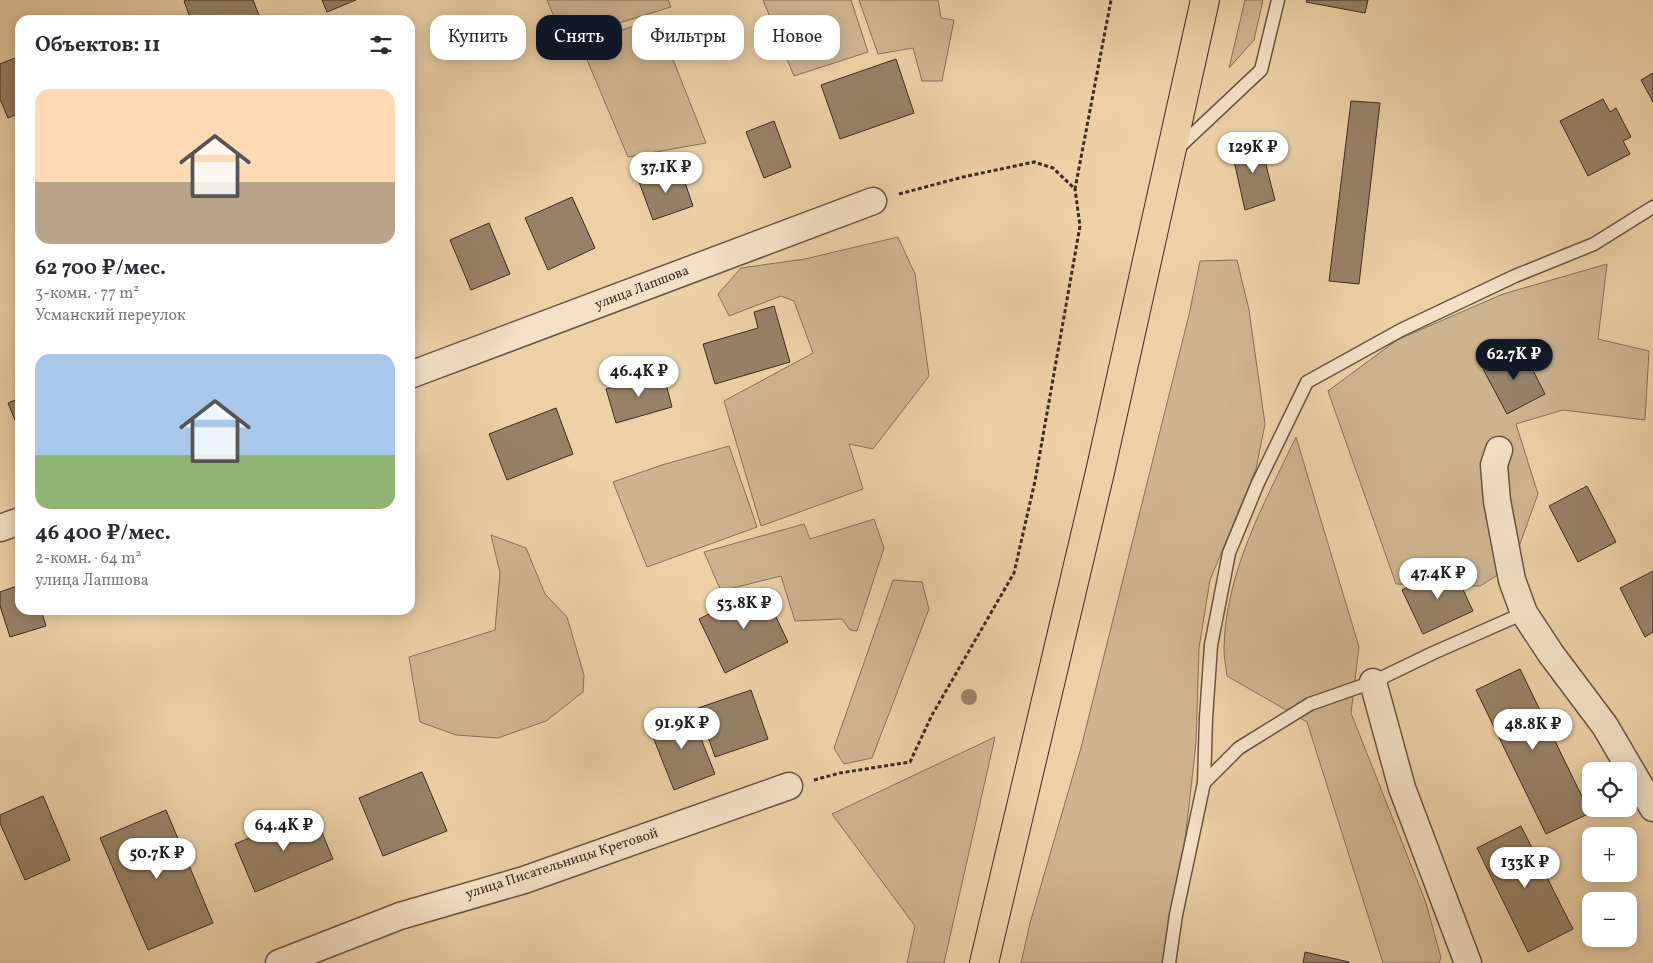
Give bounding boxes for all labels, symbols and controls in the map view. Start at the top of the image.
chip: Купить [430,15,526,60]
chip: Снять [536,15,622,60]
chip: Фильтры [632,15,744,60]
chip: Новое [754,15,840,60]
text: Объектов: 11 [35,31,161,60]
icon: filters [367,31,395,59]
icon: home [170,121,260,211]
pin: 129K ₽ [1212,132,1294,174]
text: 129K ₽ [1228,137,1278,159]
pin: 37.1K ₽ [620,152,712,194]
text: 37.1K ₽ [641,157,691,179]
text: 62 700 ₽/мес. [35,254,166,283]
street label: улица Лапшова [592,261,692,315]
text: 3-комн. · 77 m² [35,283,139,305]
text: Усманский переулок [35,305,186,327]
pin: 62.7K ₽ [1468,338,1560,381]
text: 62.7K ₽ [1487,344,1541,366]
pin: 46.4K ₽ [593,356,685,398]
text: 46.4K ₽ [610,361,668,383]
icon: home [170,386,260,476]
text: 46 400 ₽/мес. [35,519,171,548]
text: 2-комн. · 64 m² [35,548,141,570]
pin: 47.4K ₽ [1392,558,1484,600]
text: 47.4K ₽ [1410,563,1466,585]
text: улица Лапшова [35,570,149,592]
pin: 53.8K ₽ [698,588,790,630]
text: 53.8K ₽ [717,593,771,615]
pin: 91.9K ₽ [636,708,728,750]
pin: 48.8K ₽ [1487,708,1579,751]
text: 91.9K ₽ [655,713,709,735]
text: 48.8K ₽ [1504,714,1562,736]
map controls [1582,762,1637,947]
button: locate [1582,762,1637,817]
pin: 64.4K ₽ [238,810,330,852]
text: 64.4K ₽ [255,815,313,837]
street label: улица Писательницы Кретовой [463,824,661,904]
button: + [1582,827,1637,882]
pin: 50.7K ₽ [111,838,203,880]
text: 50.7K ₽ [130,843,184,865]
pin: 133K ₽ [1484,846,1566,889]
text: 133K ₽ [1501,852,1549,874]
button: − [1582,892,1637,947]

